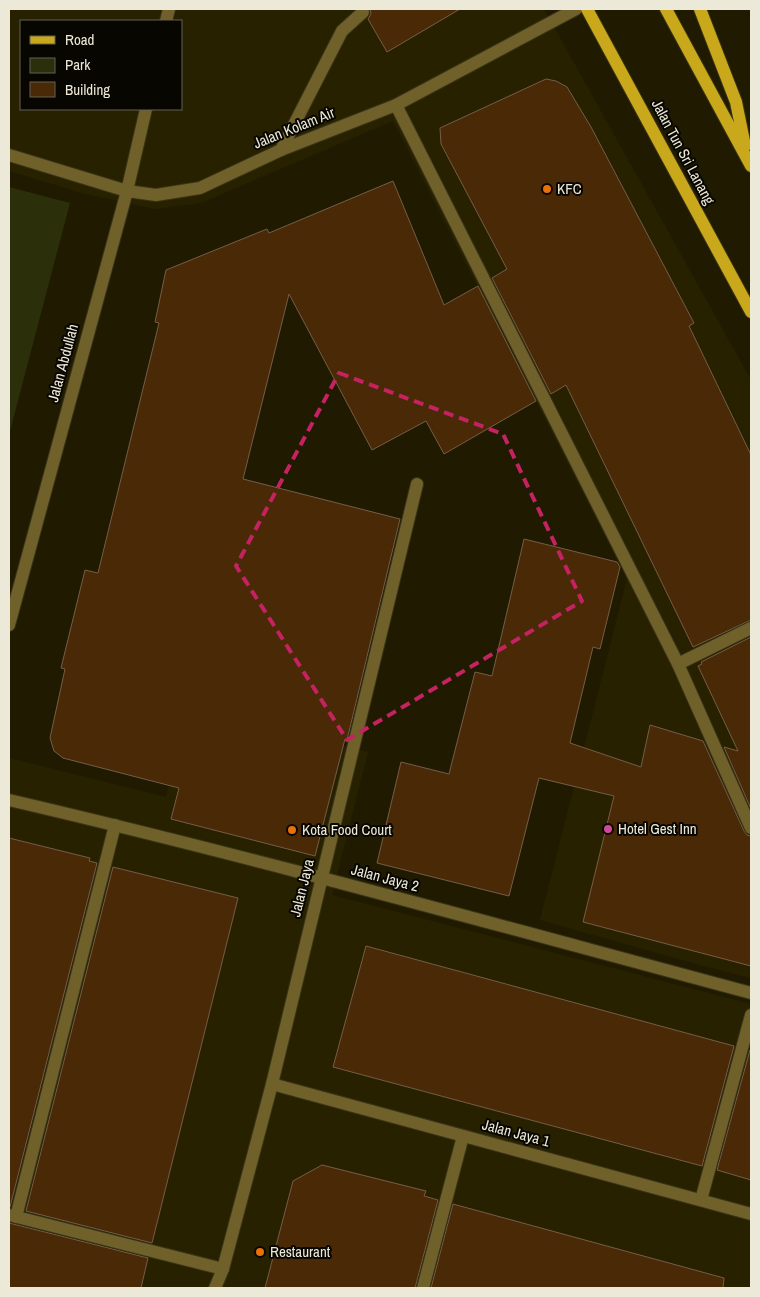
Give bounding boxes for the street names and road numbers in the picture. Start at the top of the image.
street label: Jalan Tun Sri Lanang [647,95,720,208]
street label: Jalan Kolam Air [250,102,338,153]
street label: Jalan Abdullah [42,322,83,404]
street label: Jalan Jaya [284,857,319,919]
street label: Jalan Jaya 2 [349,858,421,897]
street label: Jalan Jaya 1 [480,1113,552,1152]

